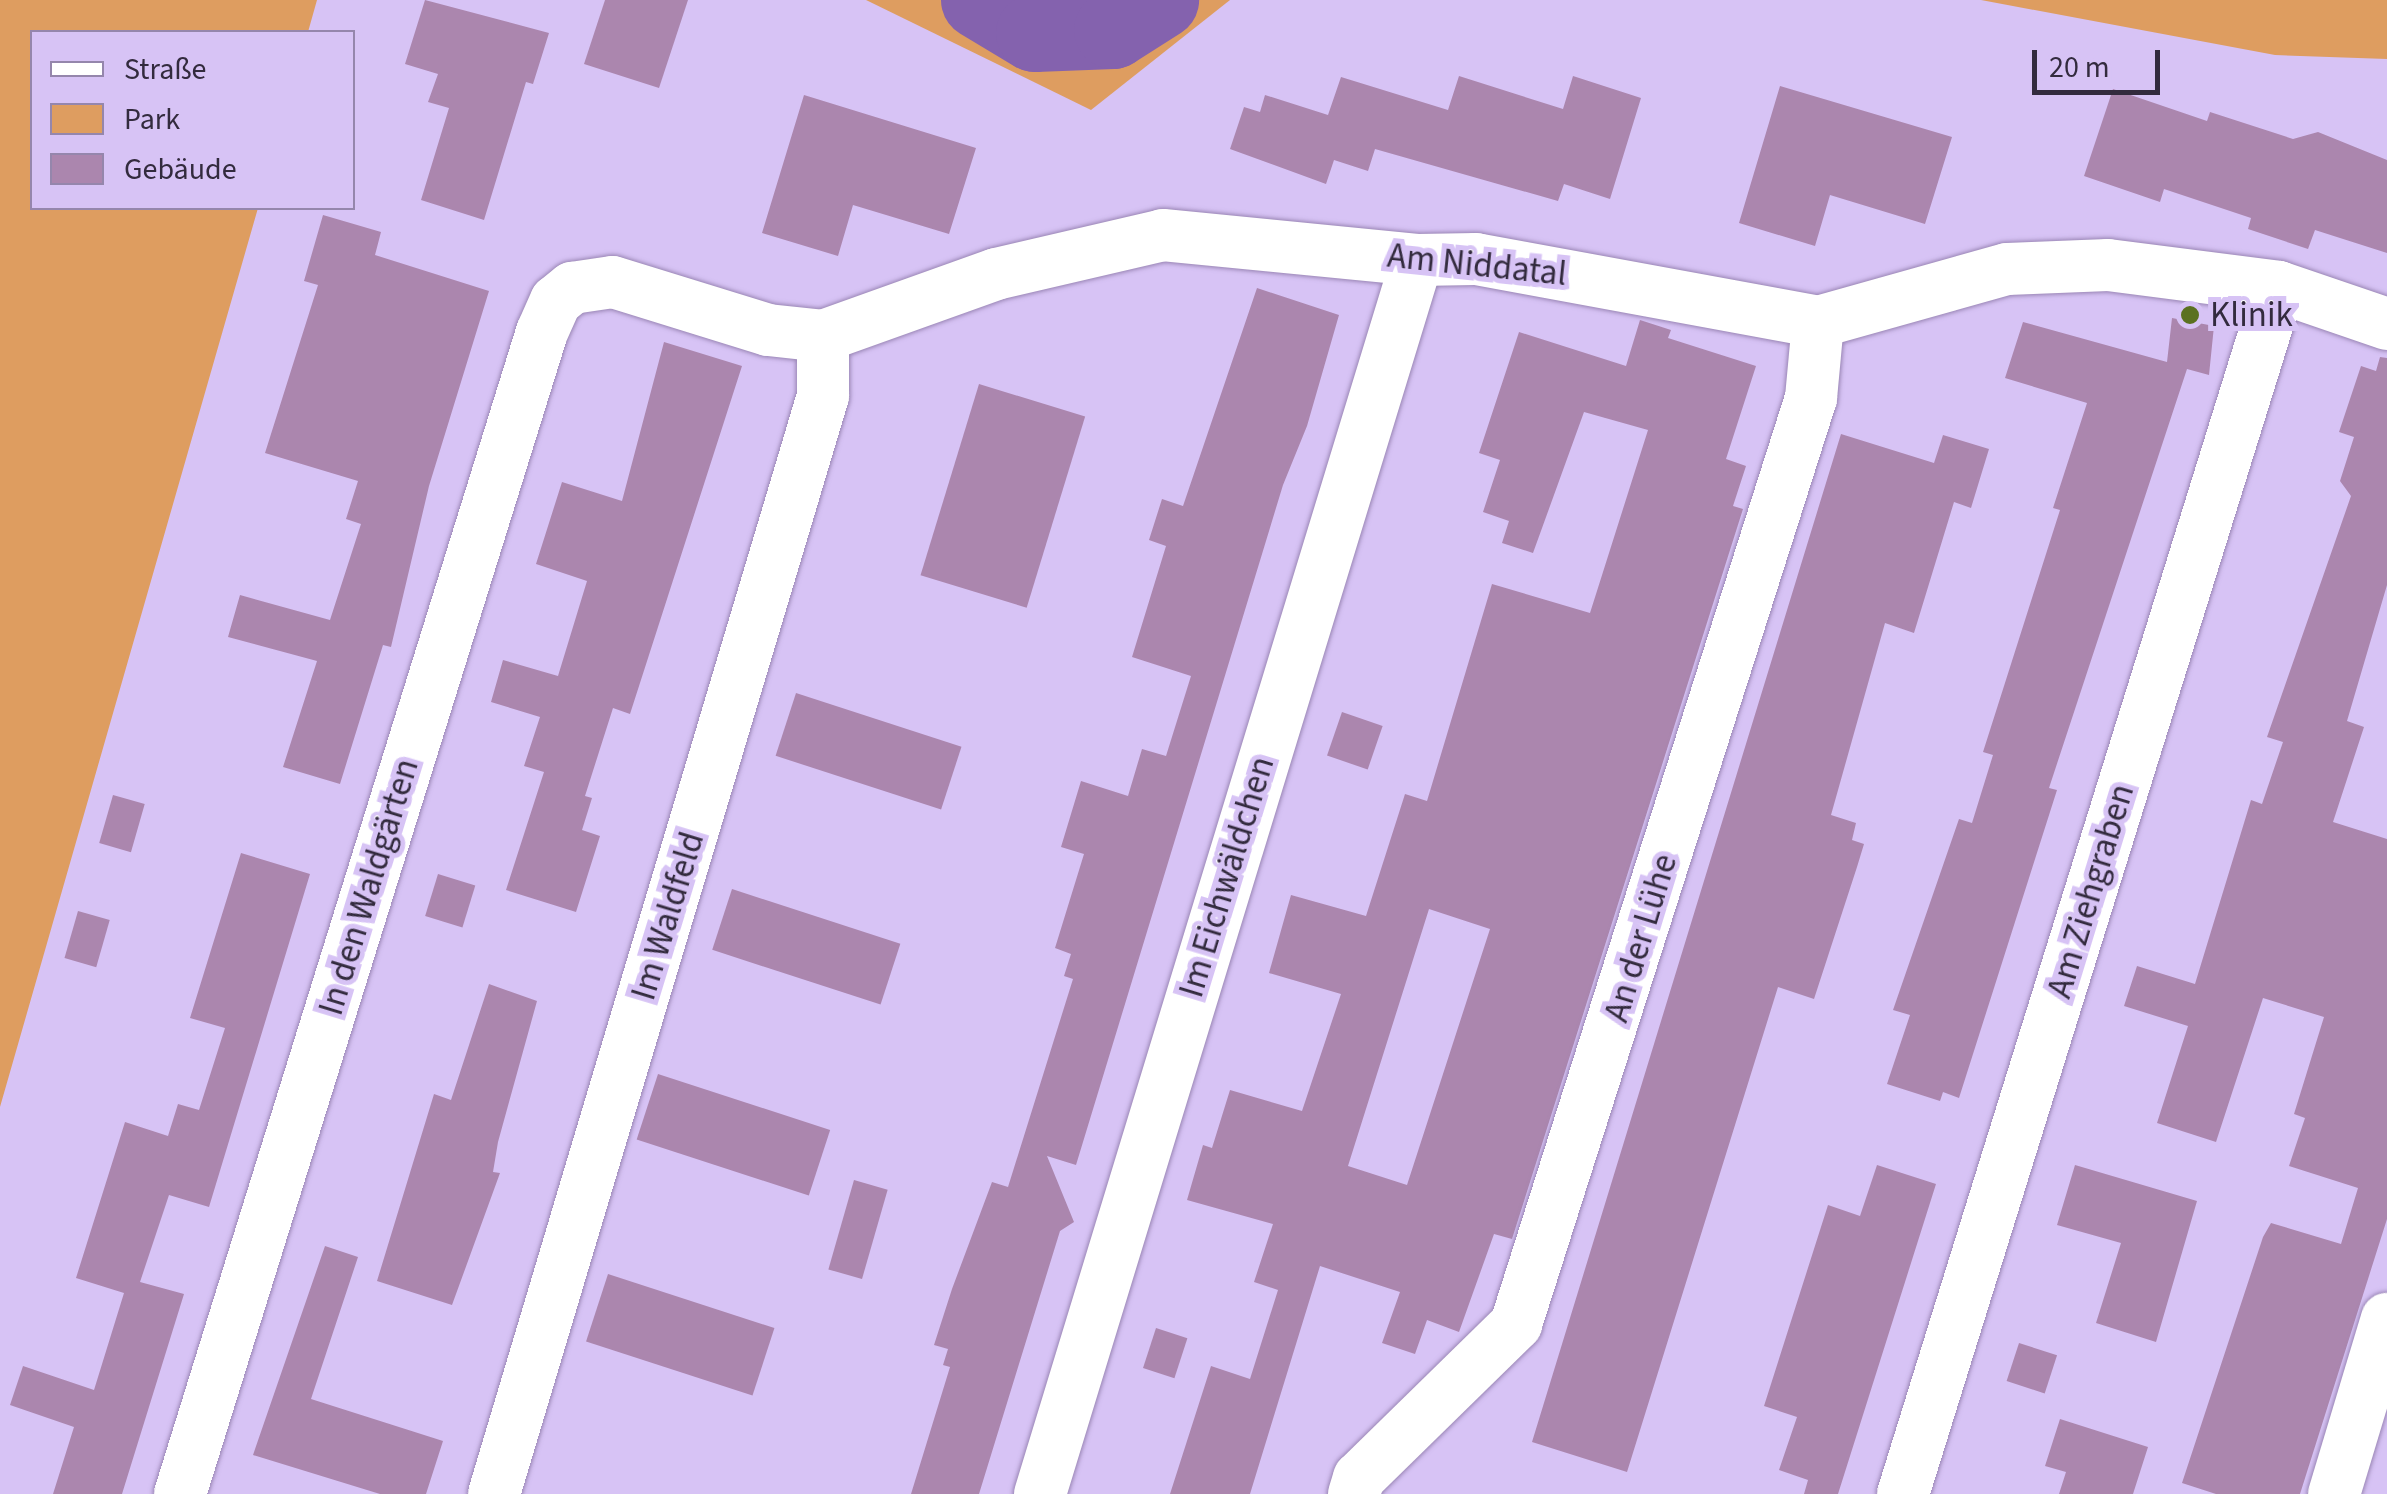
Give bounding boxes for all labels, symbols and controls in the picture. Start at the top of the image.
legend [30,30,355,210]
scale bar [2037,30,2164,92]
text: 20 m [2049,46,2110,89]
text: Straße [124,48,206,91]
text: Park [124,98,180,141]
text: Gebäude [124,148,237,191]
street label: Am Niddatal [1385,235,1569,295]
place label: Klinik [2210,294,2293,336]
marker: Klinik [2179,304,2201,326]
street label: Im Eichwäldchen [1170,752,1284,1002]
street label: In den Waldgärten [310,754,428,1020]
street label: Am Ziehgraben [2039,779,2143,1003]
street label: Im Waldfeld [623,827,713,1005]
street label: An der Lühe [1596,849,1686,1027]

